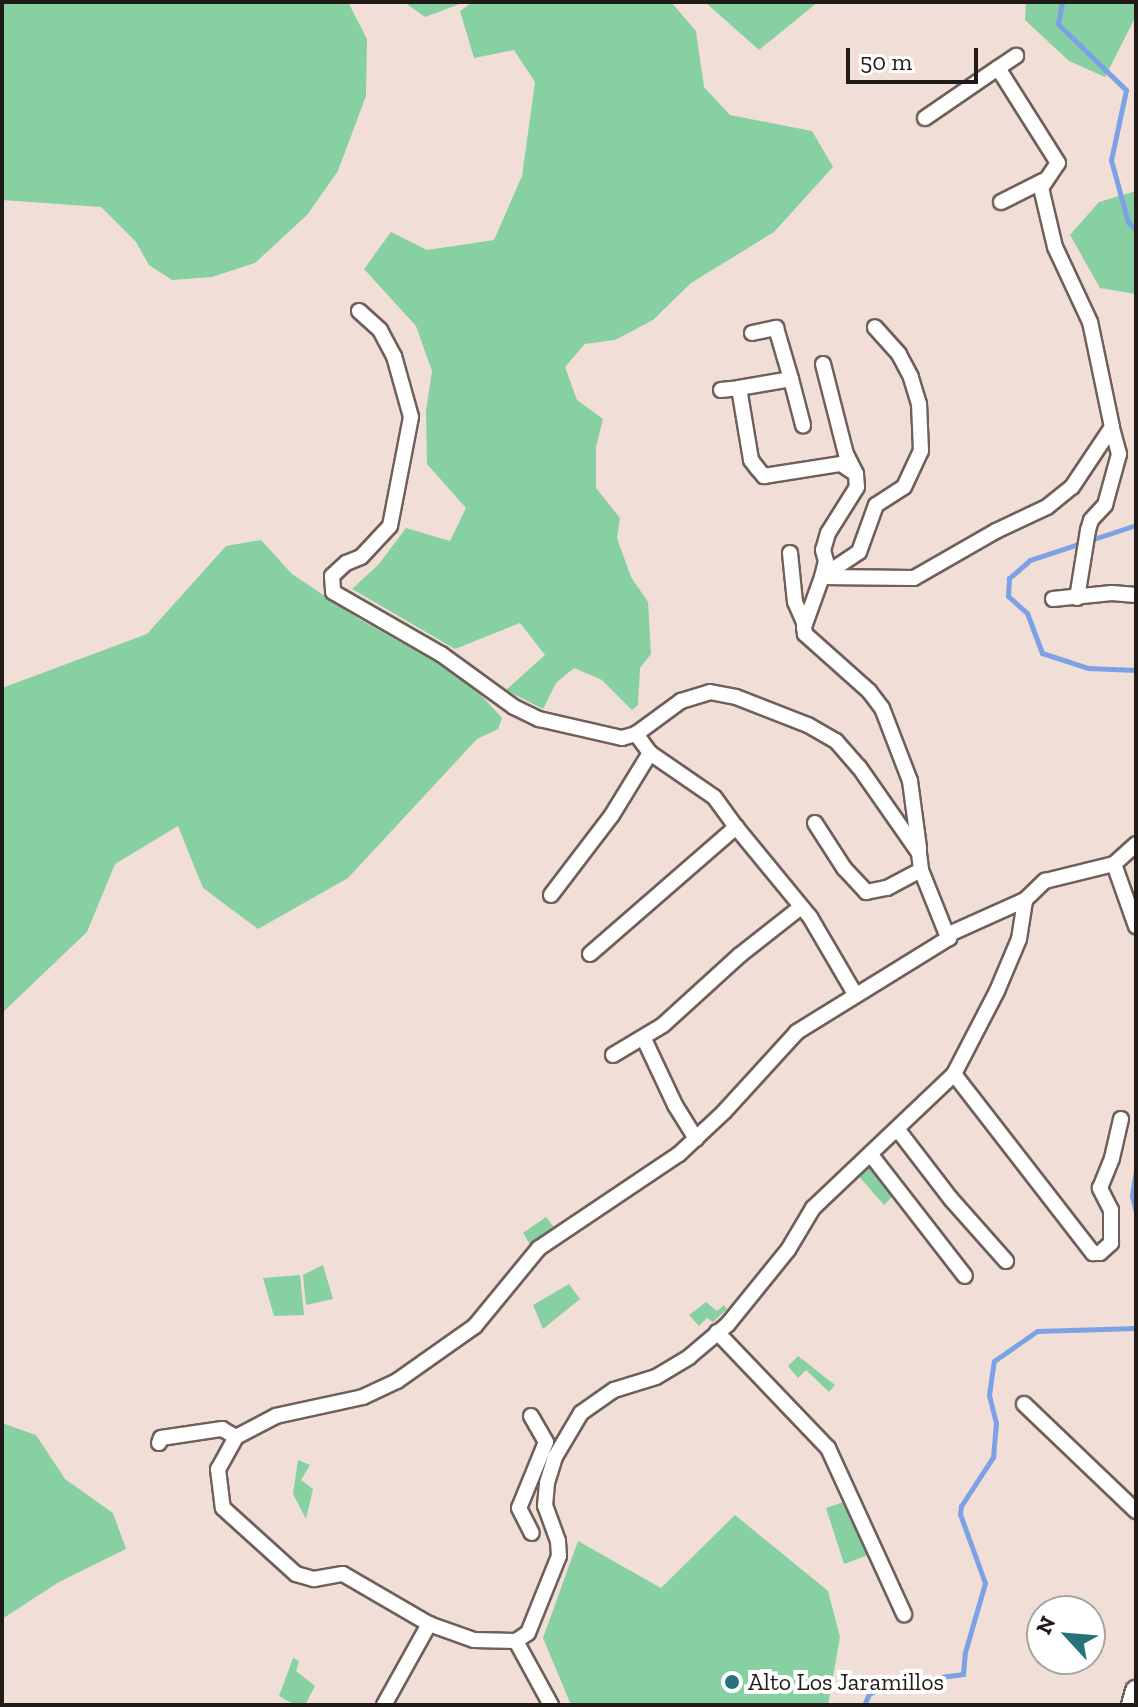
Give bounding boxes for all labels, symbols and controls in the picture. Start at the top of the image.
scale bar [850,32,982,82]
text: 50 m [860,47,912,76]
north arrow [1026,1595,1106,1675]
text: N [1030,1612,1062,1639]
place label: Alto Los Jaramillos [748,1668,945,1696]
marker: Alto Los Jaramillos [723,1673,741,1691]

